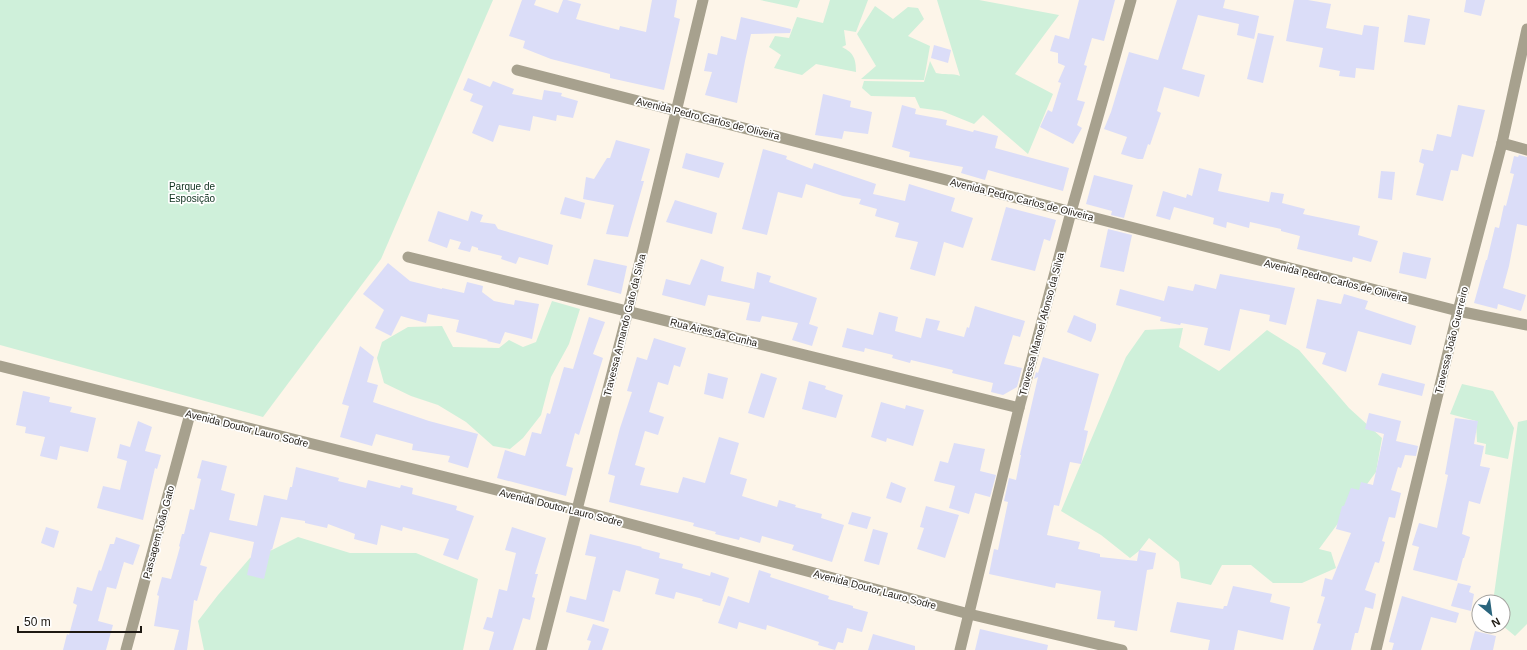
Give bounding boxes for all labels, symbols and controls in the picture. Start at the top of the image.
street label: Avenida Pedro Carlos de Oliveira [635,95,781,142]
street label: Avenida Pedro Carlos de Oliveira [949,176,1095,223]
park label: Parque de Esposição [169,181,216,204]
street label: Travessa Manoel Afonso da Silva [1017,251,1066,397]
street label: Travessa Armando Gato da Silva [601,252,648,397]
street label: Avenida Pedro Carlos de Oliveira [1263,257,1409,304]
street label: Travessa João Guerreiro [1433,285,1470,395]
street label: Rua Aires da Cunha [669,316,759,349]
street label: Avenida Doutor Lauro Sodre [184,408,310,449]
street label: Passagem João Gato [141,484,176,580]
street label: Avenida Doutor Lauro Sodre [498,487,624,528]
street label: Avenida Doutor Lauro Sodre [812,568,938,611]
north arrow [1471,594,1511,634]
scale bar [18,608,141,634]
text: 50 m [24,615,51,629]
text: N [1489,616,1502,630]

